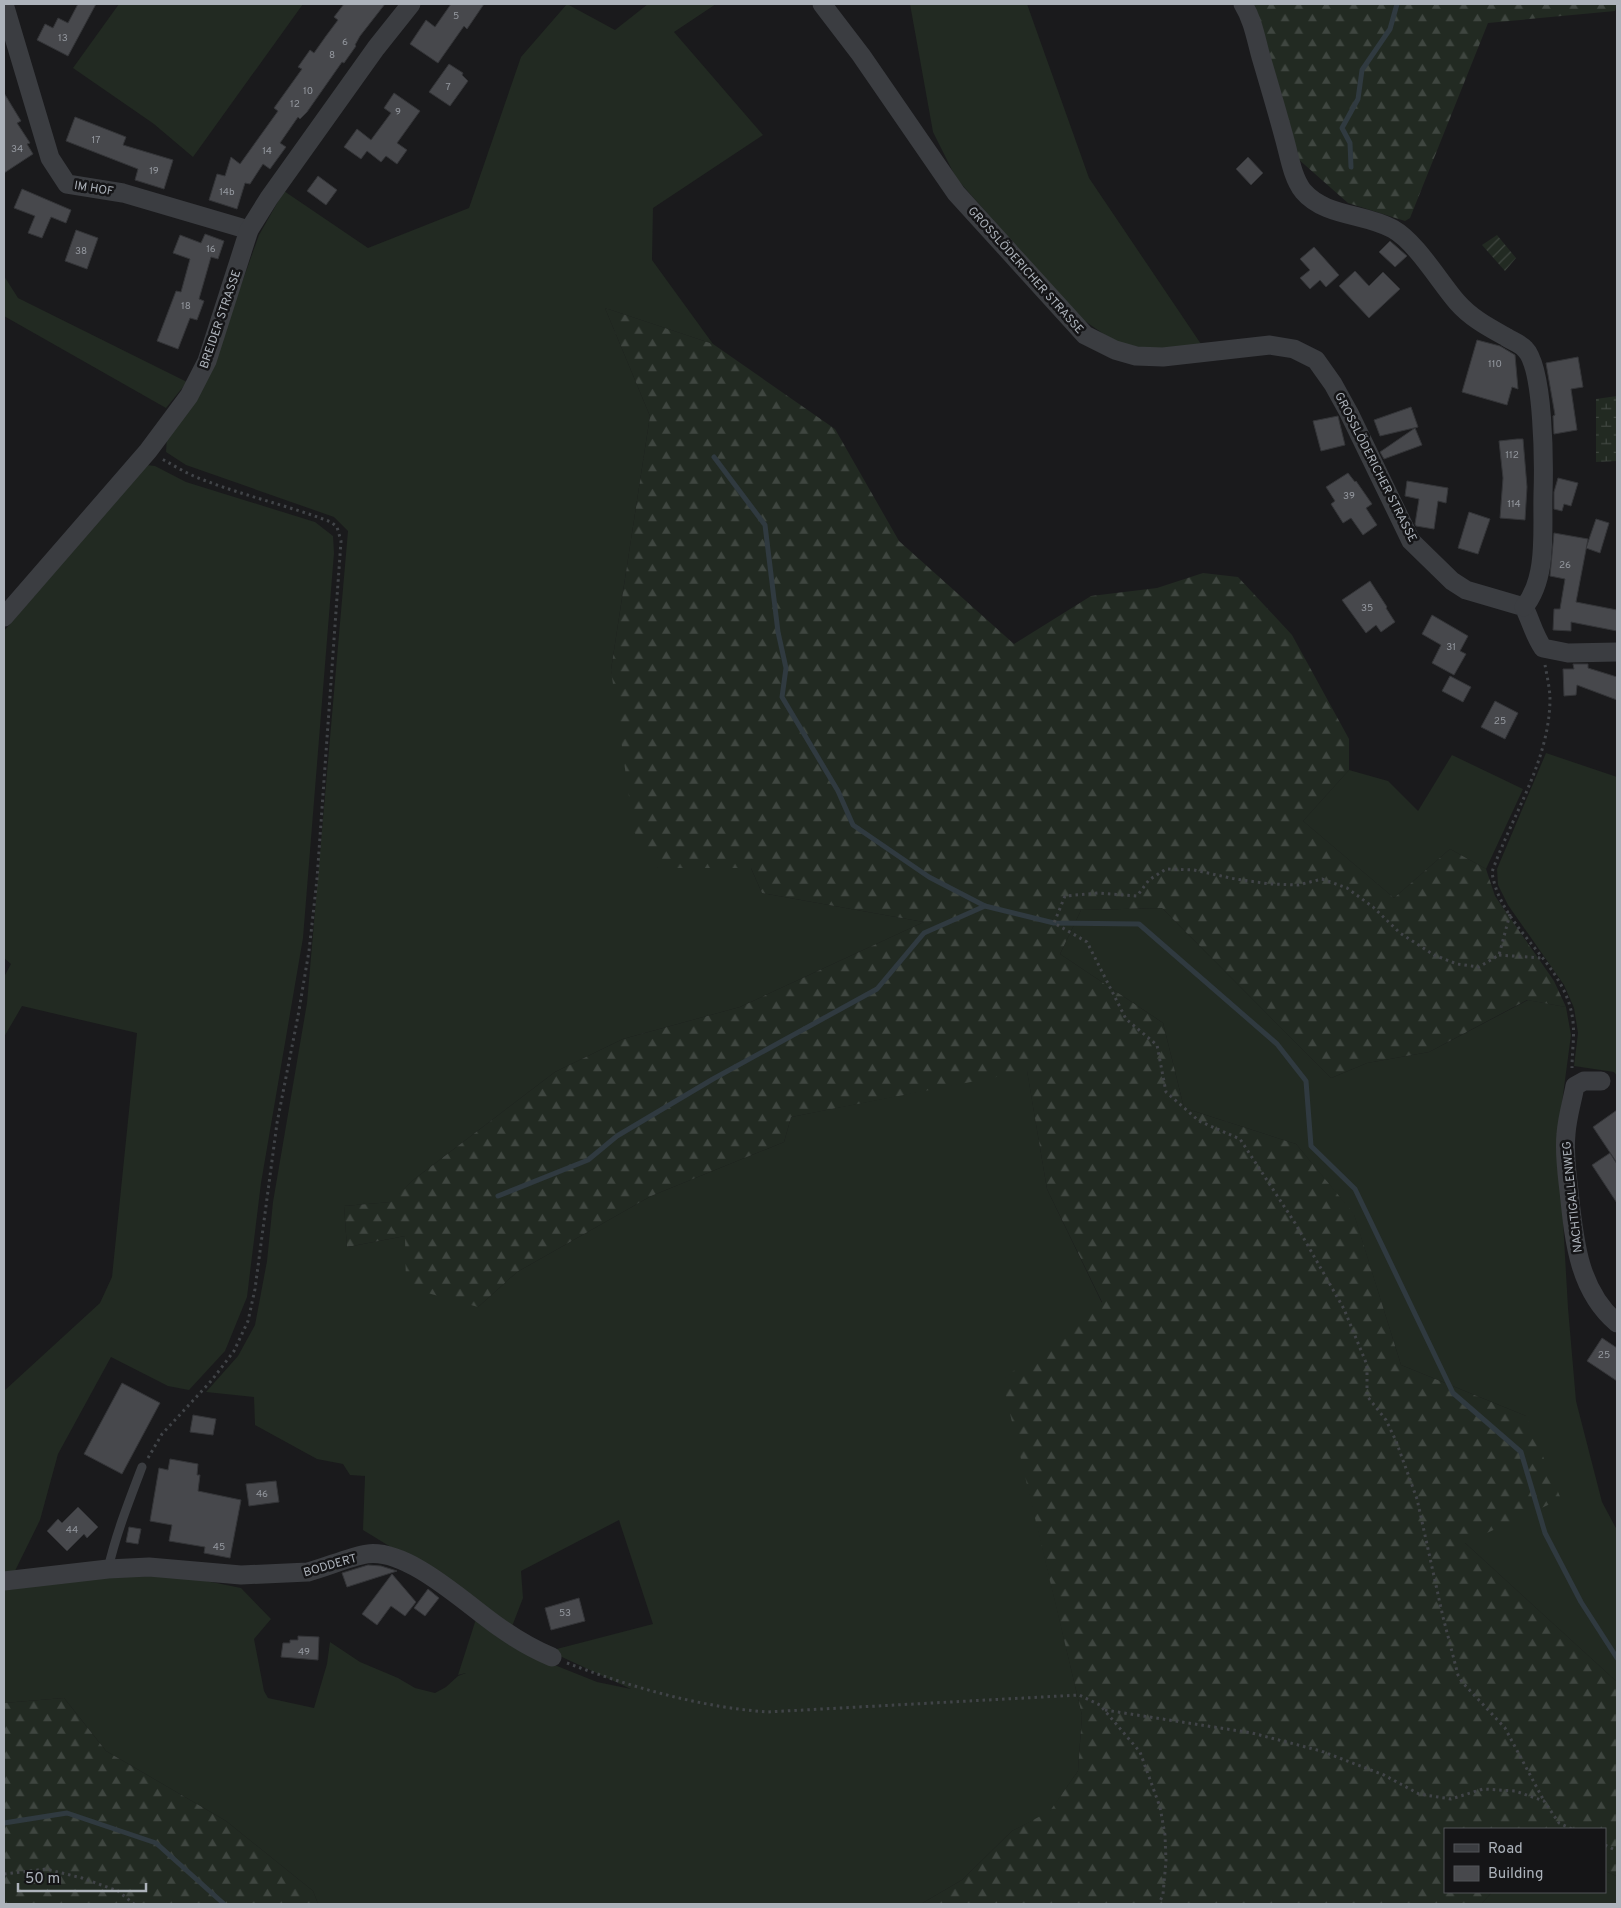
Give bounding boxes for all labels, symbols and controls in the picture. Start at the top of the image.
house number: 5 [453,10,459,23]
house number: 13 [58,32,68,45]
house number: 6 [342,36,348,49]
house number: 8 [329,49,335,62]
house number: 7 [445,81,451,94]
house number: 10 [303,85,313,98]
house number: 12 [290,98,300,111]
house number: 9 [395,106,401,119]
house number: 17 [92,134,100,147]
house number: 34 [11,143,23,156]
house number: 14 [262,145,272,158]
house number: 19 [149,165,159,178]
street label: IM HOF [73,178,115,200]
house number: 14b [219,186,235,199]
street label: GROSSLÖDERICHER STRASSE [964,204,1087,338]
house number: 16 [206,243,216,256]
house number: 38 [75,245,87,258]
street label: BREIDER STRASSE [197,268,245,371]
house number: 18 [181,300,191,313]
house number: 110 [1488,358,1502,371]
street label: GROSSLÖDERICHER STRASSE [1330,390,1420,545]
house number: 112 [1505,449,1519,462]
house number: 39 [1343,490,1355,503]
house number: 114 [1507,498,1521,511]
house number: 26 [1559,559,1571,572]
house number: 35 [1361,602,1373,615]
house number: 31 [1446,641,1456,654]
house number: 25 [1494,715,1506,728]
street label: NACHTIGALLENWEG [1559,1140,1587,1253]
house number: 25 [1598,1349,1610,1362]
house number: 46 [256,1488,268,1501]
house number: 44 [66,1524,78,1537]
house number: 45 [213,1541,225,1554]
street label: BODDERT [302,1551,359,1581]
house number: 53 [559,1607,571,1620]
house number: 49 [298,1646,310,1659]
legend [1444,1828,1606,1893]
text: Road [1488,1840,1523,1859]
scale bar [18,1860,145,1892]
text: Building [1488,1865,1543,1884]
text: 50 m [25,1870,60,1889]

